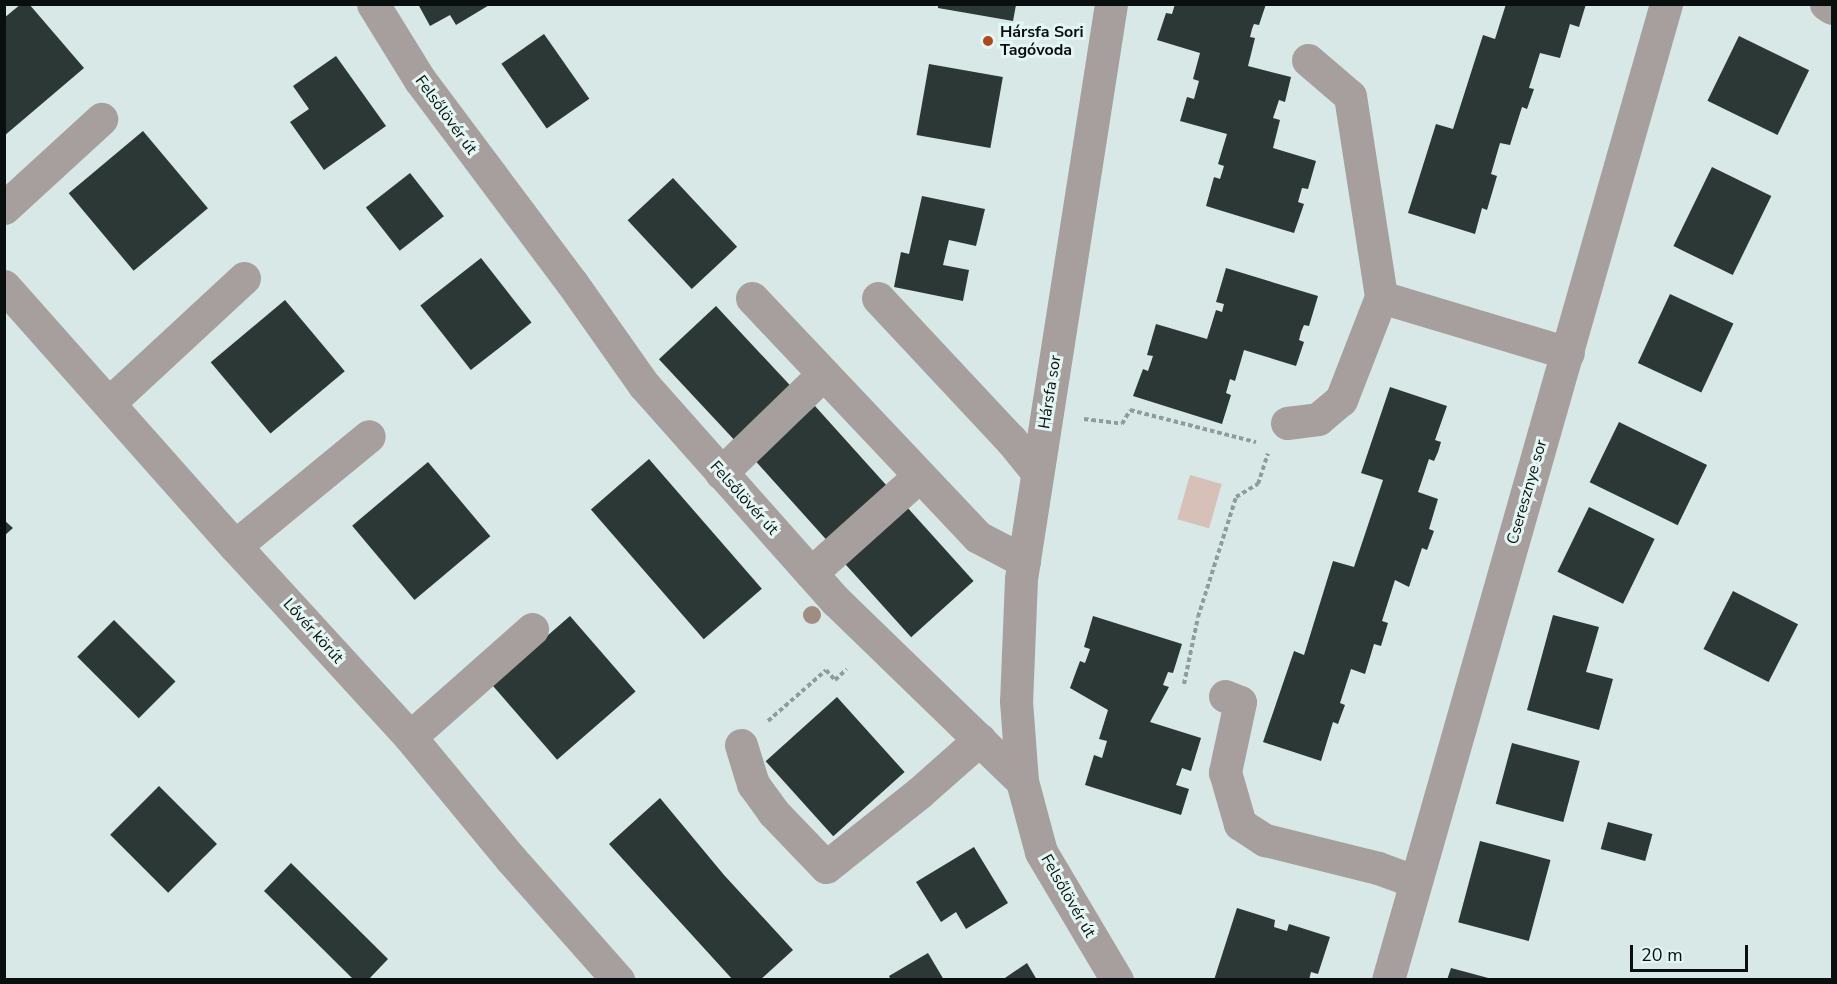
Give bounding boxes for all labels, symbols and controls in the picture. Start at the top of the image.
place label: Hársfa Sori Tagóvoda [1000,22,1084,60]
marker: Hársfa Sori Tagóvoda [981,34,995,48]
street label: Felsőlövér út [411,72,481,158]
street label: Hársfa sor [1035,354,1065,430]
street label: Cseresznye sor [1503,437,1551,547]
street label: Felsőlövér út [706,457,782,539]
street label: Lővér körút [279,595,347,667]
street label: Felsőlövér út [1037,851,1099,941]
scale bar [1633,933,1752,971]
text: 20 m [1641,943,1683,967]

